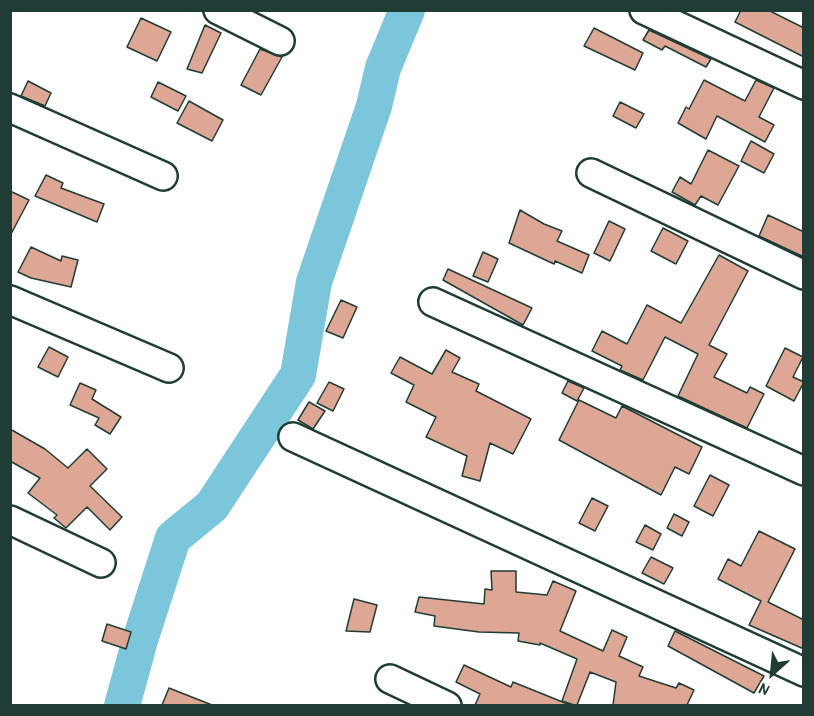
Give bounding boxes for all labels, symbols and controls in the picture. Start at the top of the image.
north arrow [742,644,802,704]
text: N [755,678,773,702]

